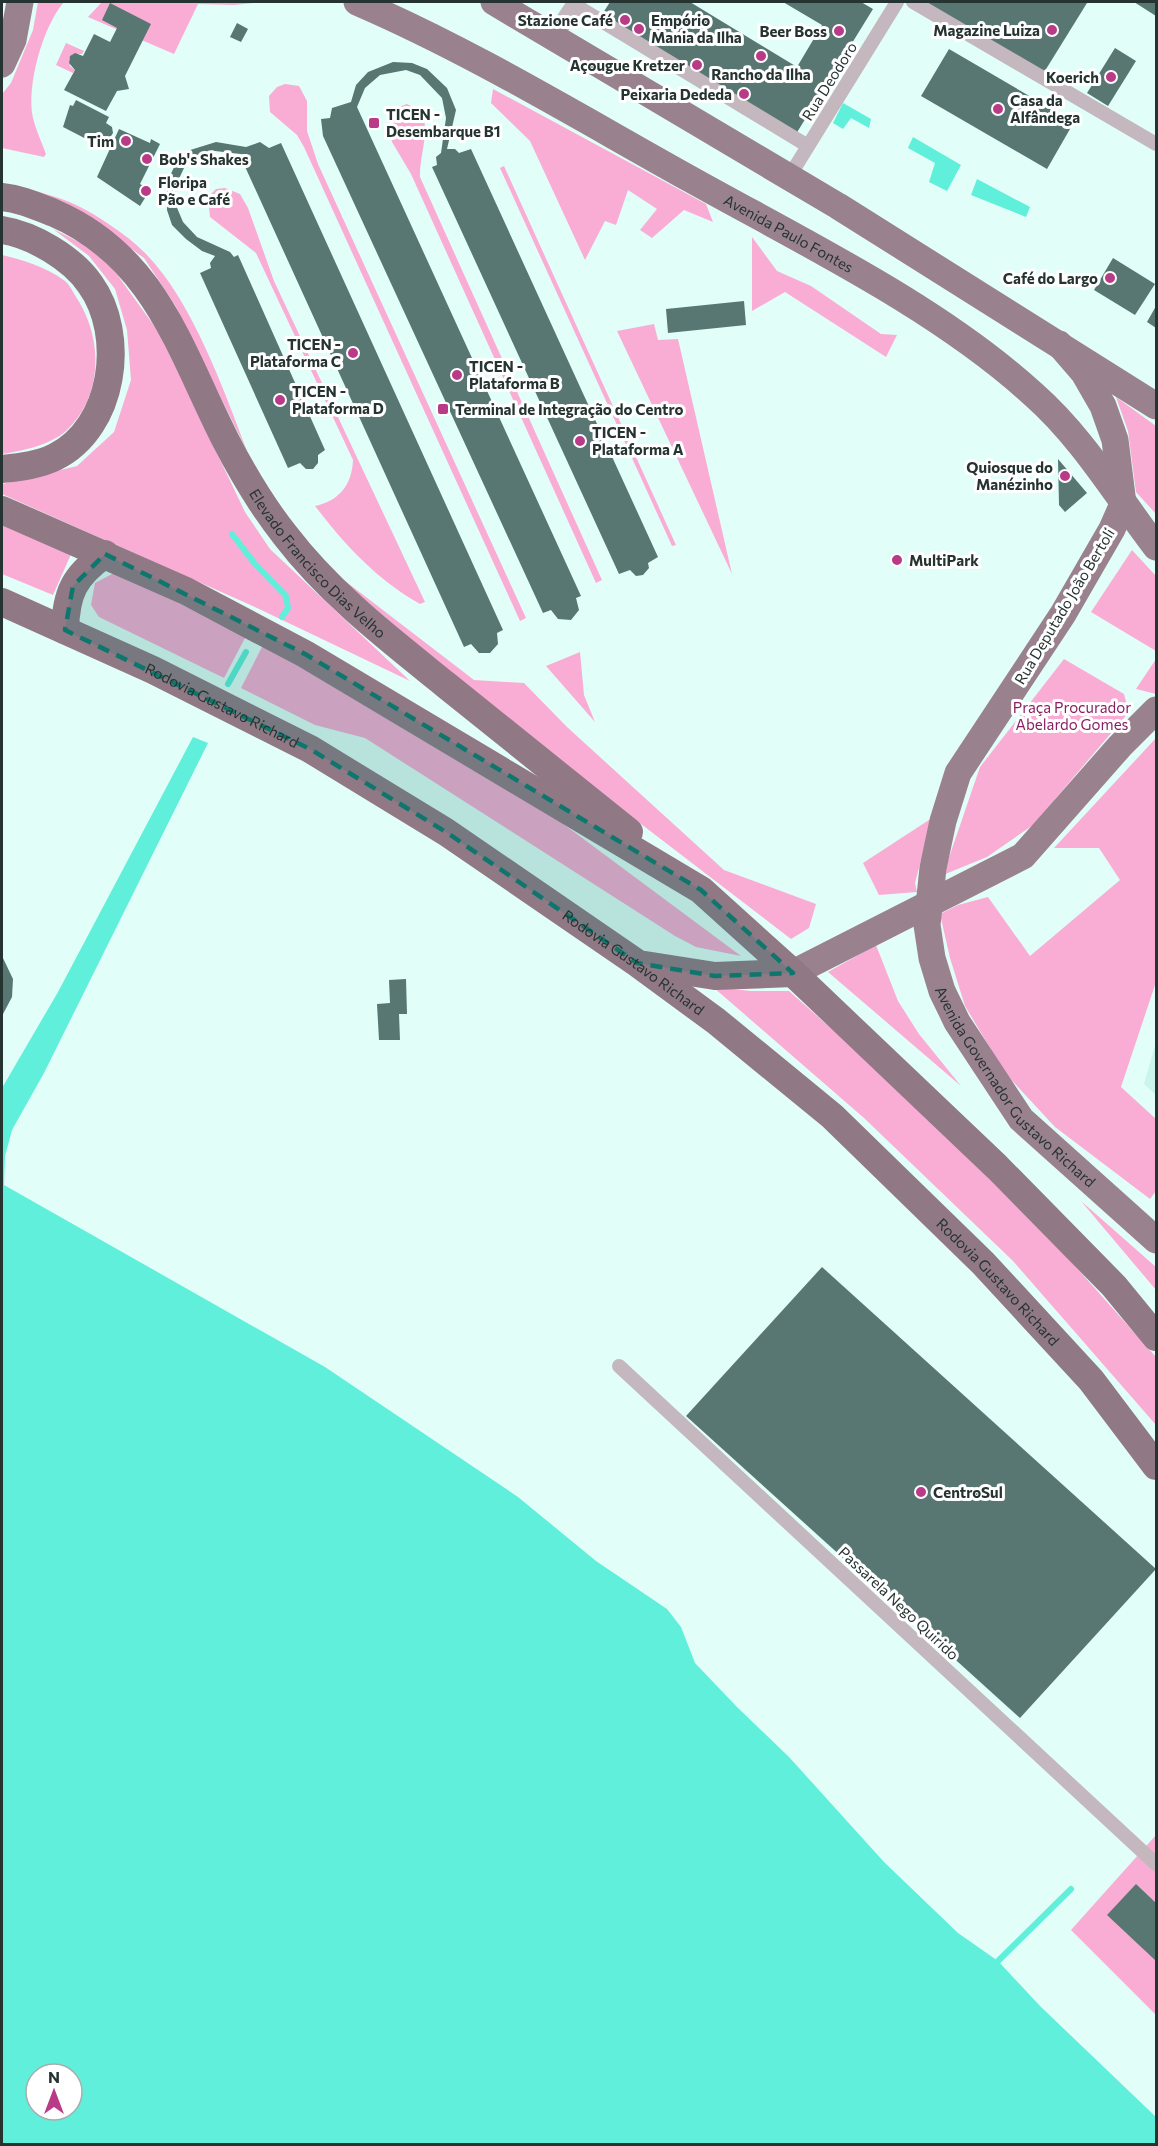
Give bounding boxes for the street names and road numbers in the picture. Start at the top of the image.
street label: Rua Deodoro [798,38,860,124]
street label: Avenida Paulo Fontes [721,190,857,276]
street label: Elevado Francisco Dias Velho [246,485,390,642]
street label: Rua Deputado João Bertoli [1010,525,1118,687]
street label: Rodovia Gustavo Richard [142,659,302,751]
street label: Rodovia Gustavo Richard [559,906,708,1019]
street label: Avenida Governador Gustavo Richard [932,983,1099,1191]
street label: Rodovia Gustavo Richard [933,1214,1063,1349]
street label: Passarela Nego Quirido [835,1543,963,1663]

